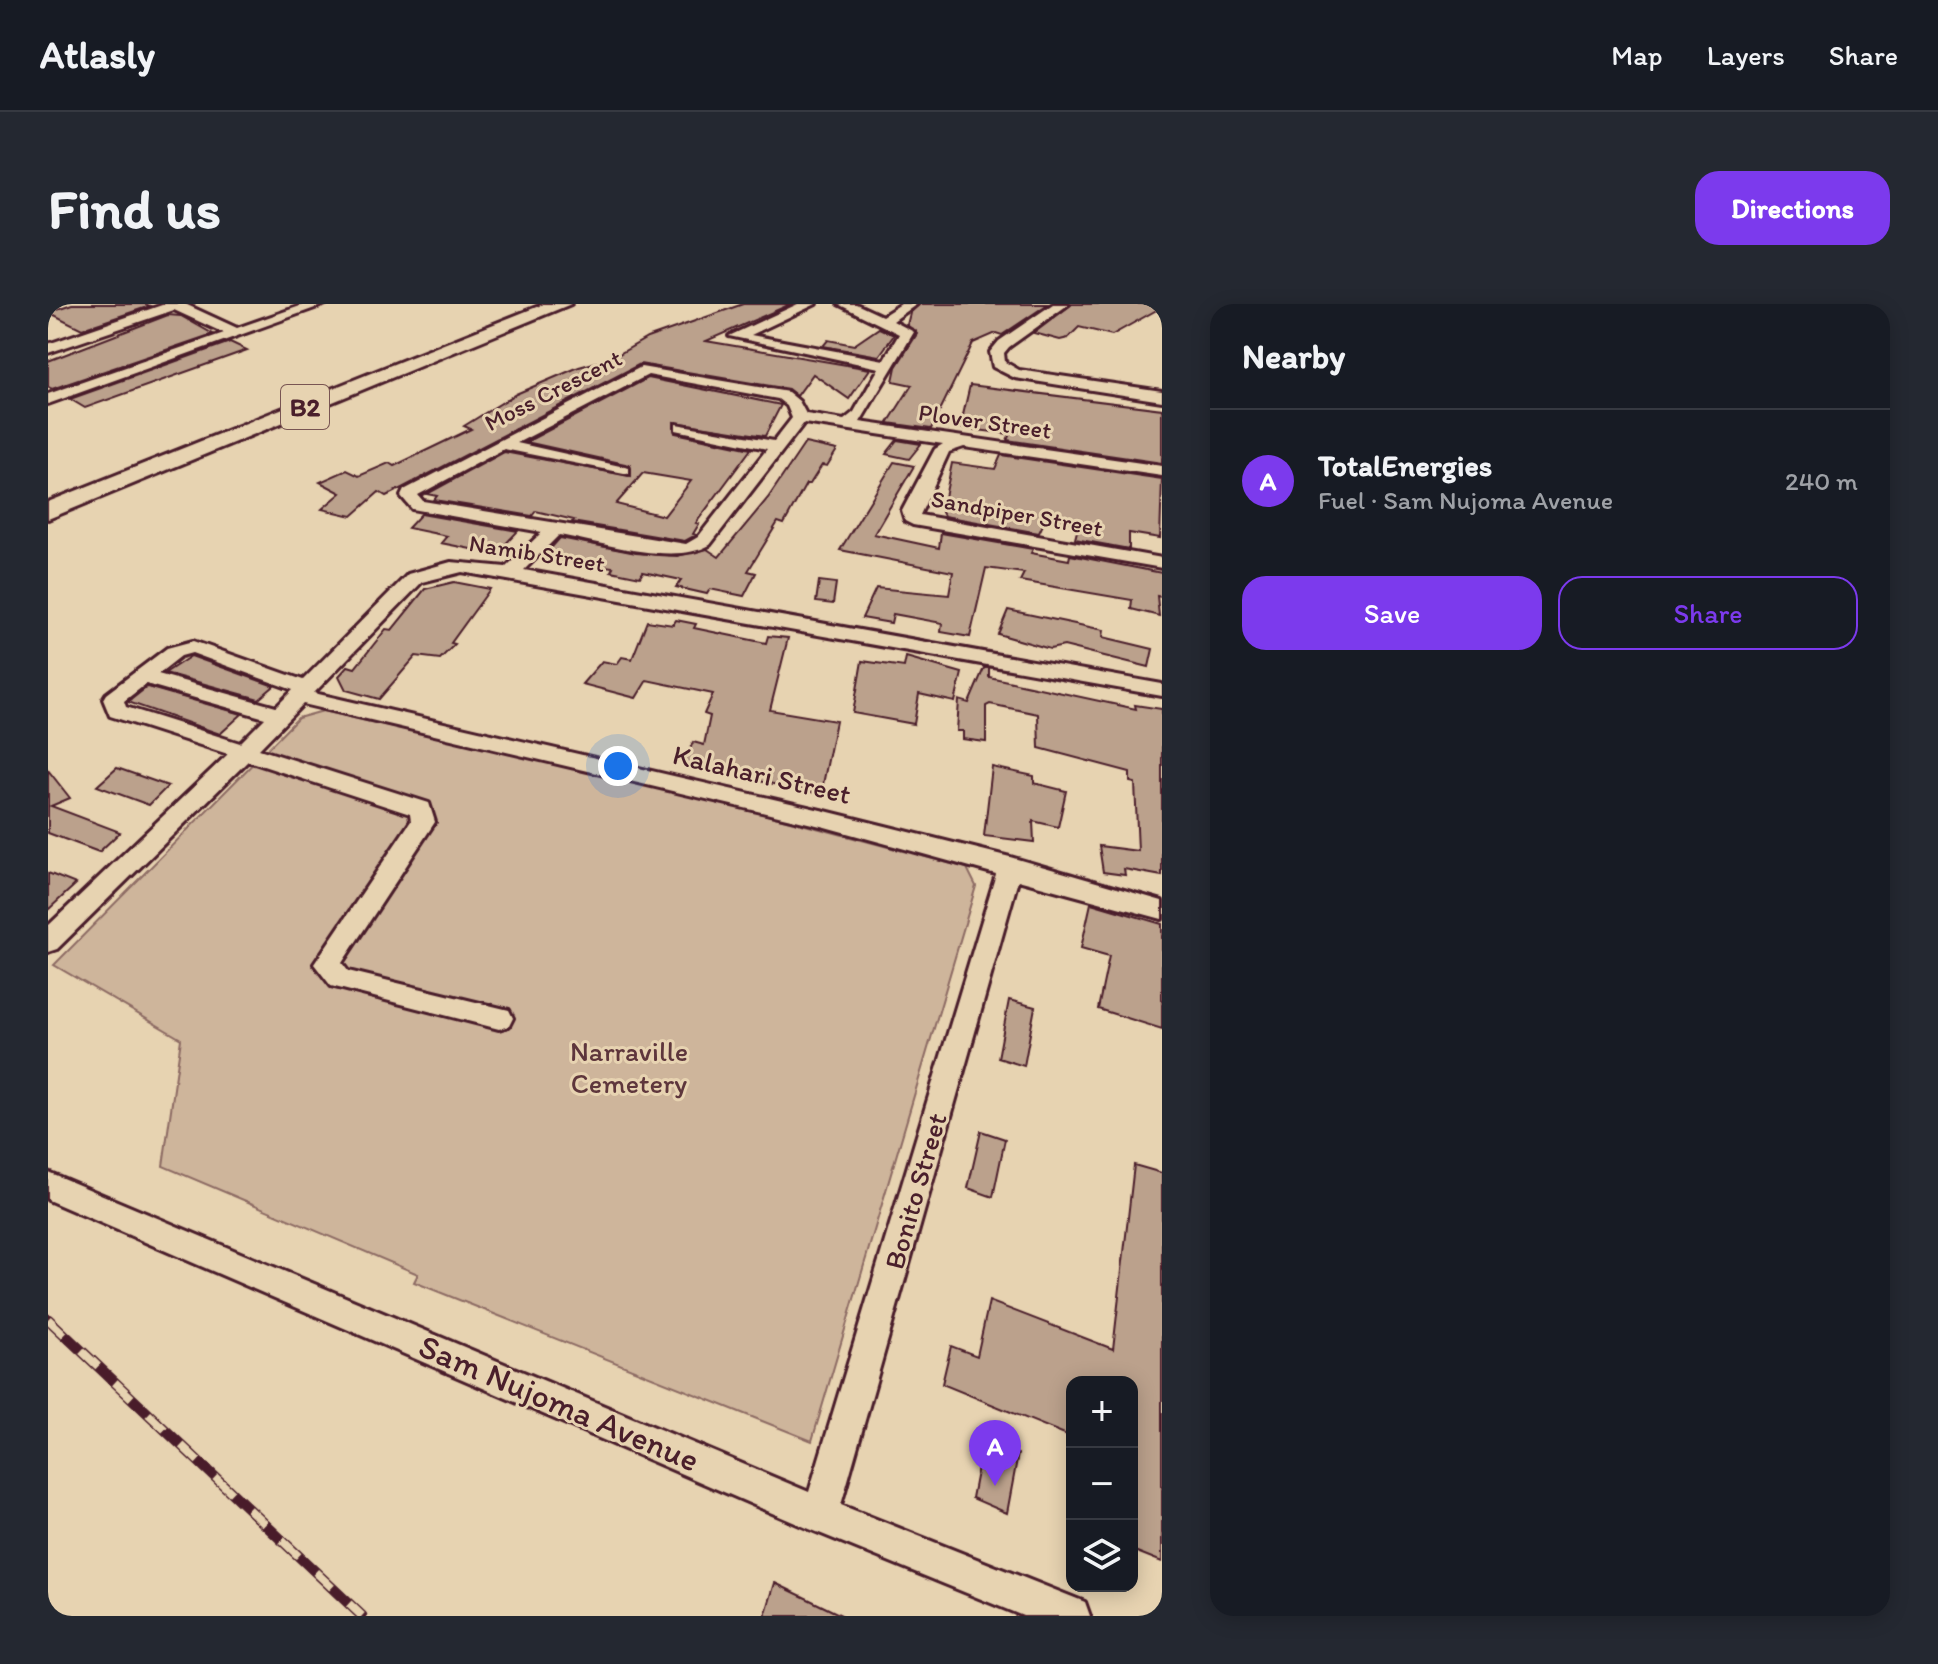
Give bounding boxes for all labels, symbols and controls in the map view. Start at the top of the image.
text: Atlasly [40,32,155,78]
text: Map [1611,38,1663,72]
text: Layers [1707,38,1785,72]
text: Share [1829,38,1898,72]
button: Directions [1695,171,1890,245]
text: Find us [48,175,221,242]
text: Nearby [1242,336,1345,377]
street label: Moss Crescent [480,343,626,437]
road number: B2 [281,385,329,429]
street label: Plover Street [917,397,1053,445]
text: TotalEnergies [1318,447,1492,484]
text: A [1260,465,1276,497]
text: 240 m [1785,465,1858,497]
street label: Sandpiper Street [929,484,1105,542]
text: Fuel · Sam Nujoma Avenue [1318,484,1613,516]
street label: Namib Street [467,528,607,578]
button: Save [1242,576,1542,650]
button: Share [1558,576,1858,650]
street label: Kalahari Street [670,737,854,811]
your location [598,746,638,786]
park label: Narraville Cemetery [570,1034,688,1100]
street label: Bonito Street [876,1109,954,1273]
street label: Sam Nujoma Avenue [413,1325,705,1481]
map controls [1066,1376,1138,1592]
button: + [1066,1376,1138,1448]
pin: A [969,1420,1021,1486]
button: − [1066,1448,1138,1520]
button: layers [1066,1520,1138,1592]

